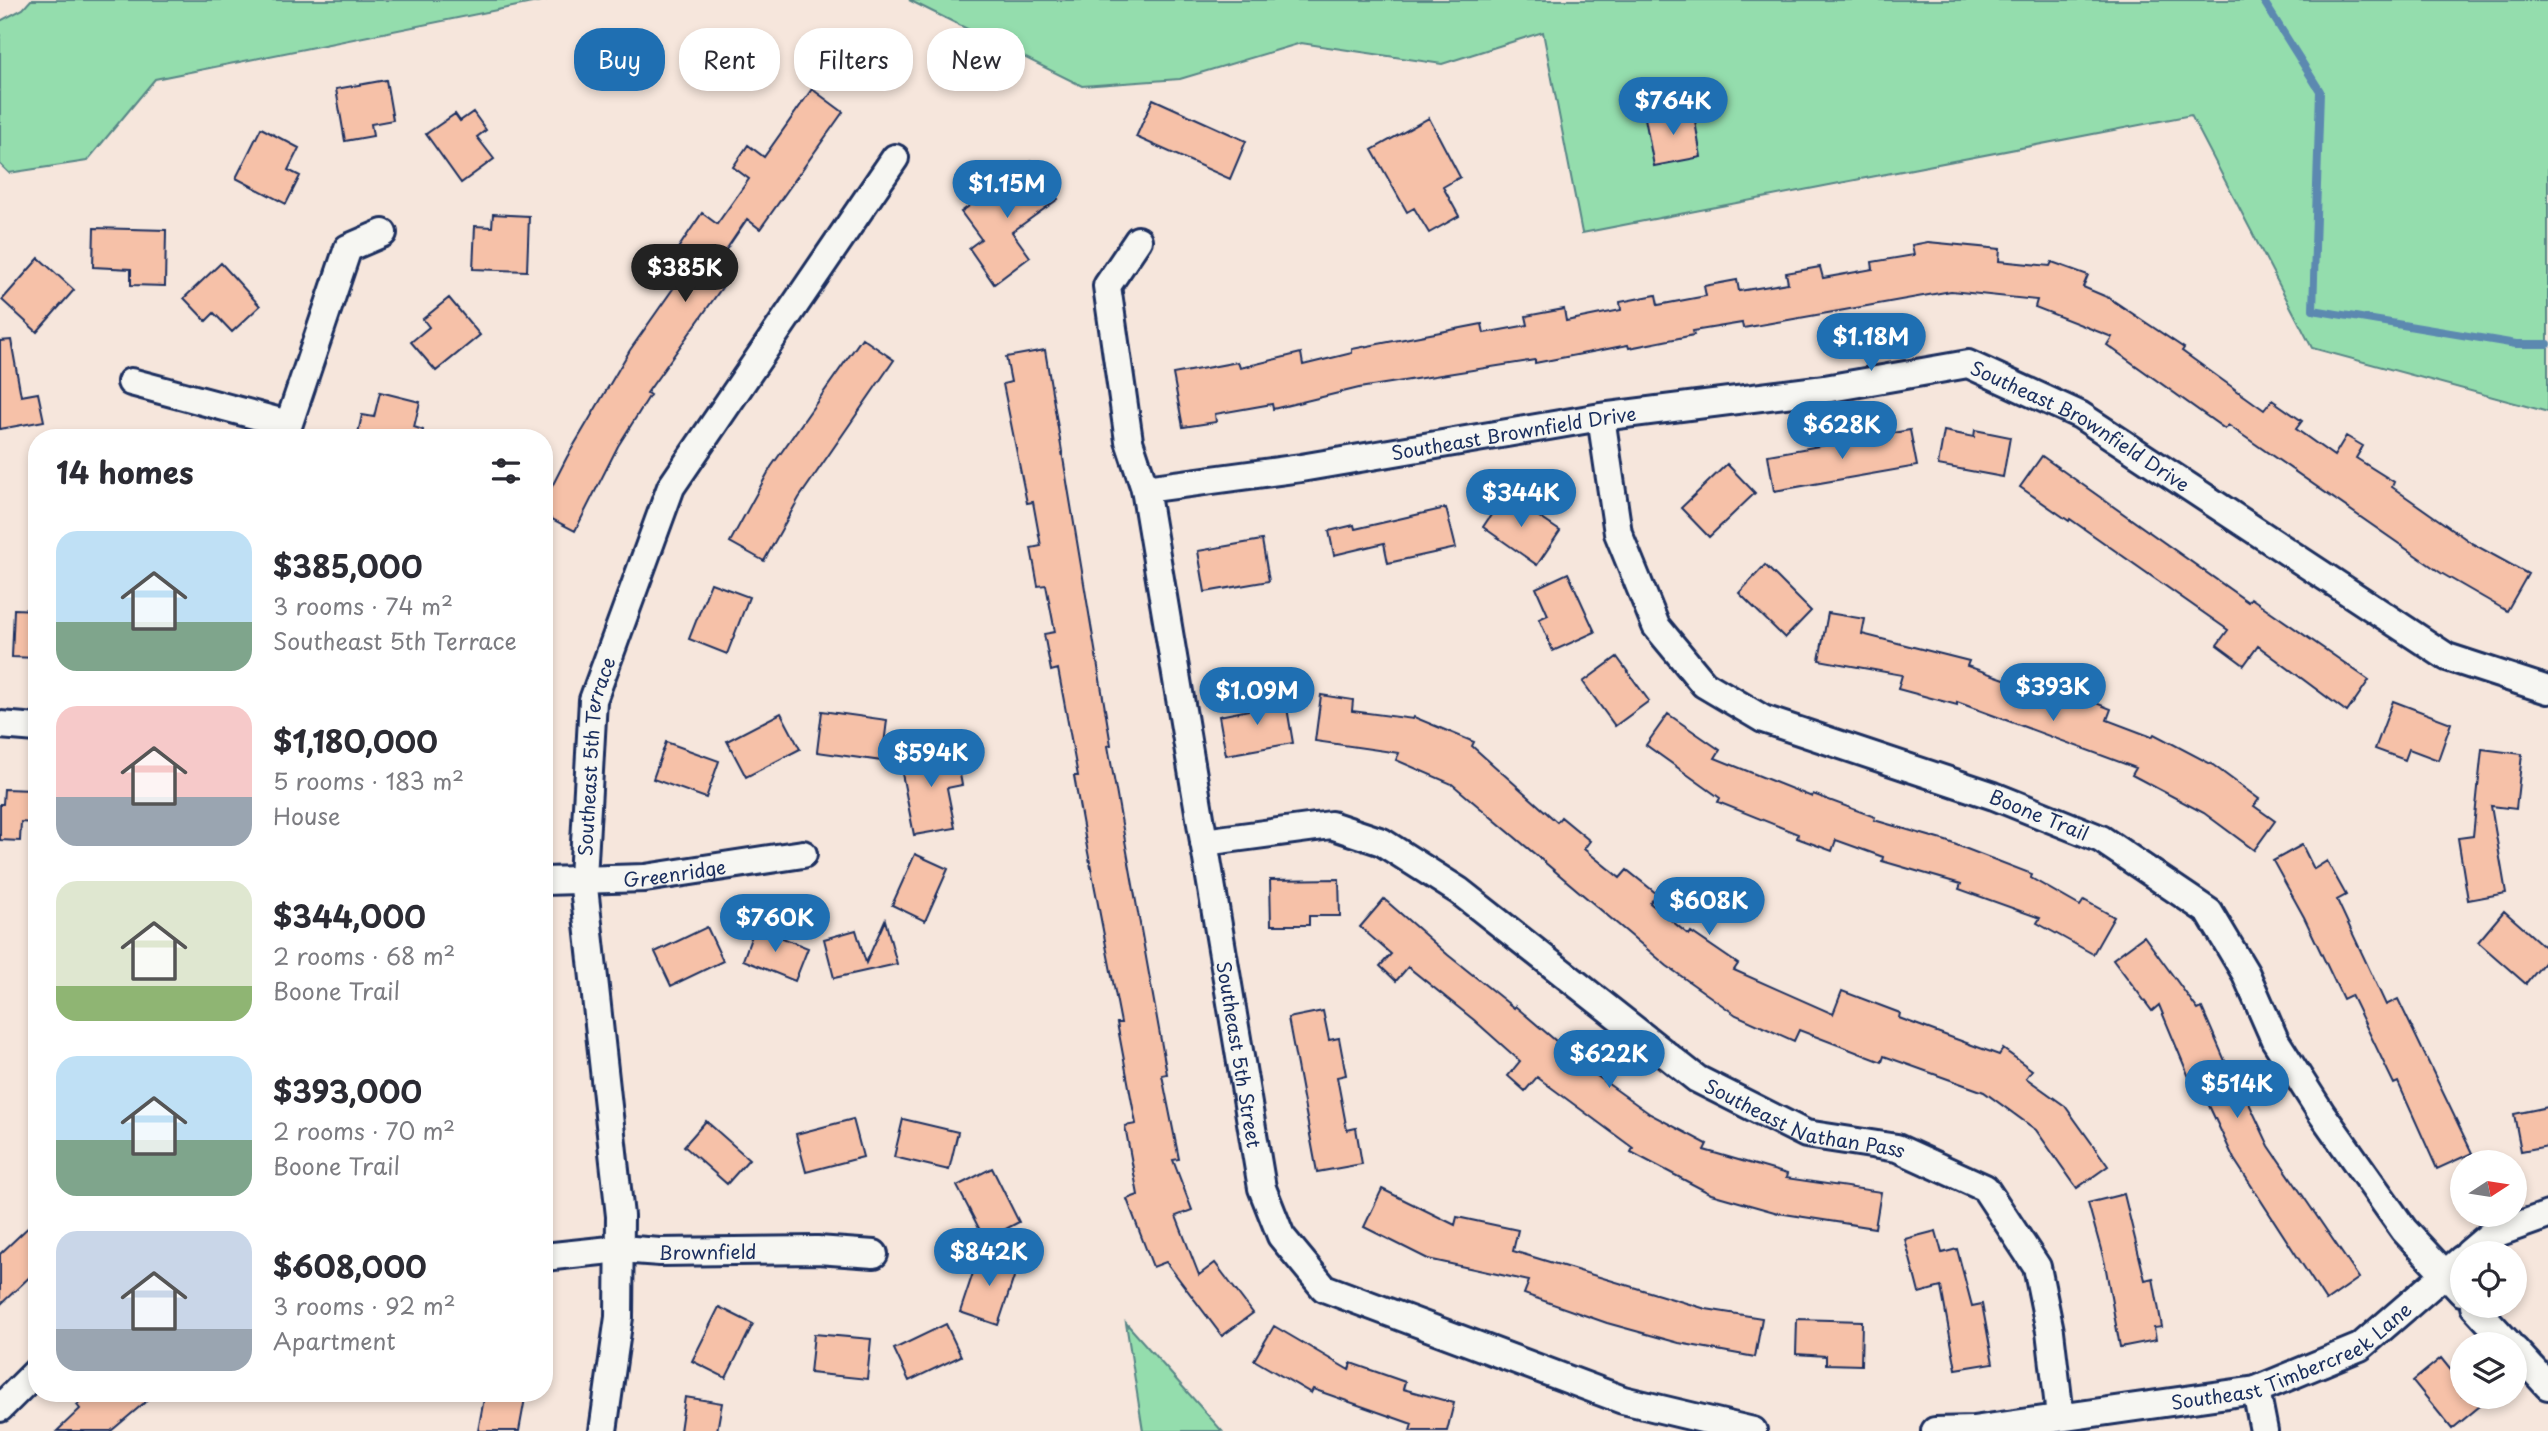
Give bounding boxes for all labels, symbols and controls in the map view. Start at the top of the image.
chip: Buy [574,28,665,91]
chip: Rent [679,28,780,91]
chip: Filters [794,28,913,91]
chip: New [927,28,1025,91]
pin: $764K [1624,78,1722,137]
text: $764K [1635,82,1711,117]
pin: $1.15M [950,160,1064,220]
text: $1.15M [969,165,1045,200]
pin: $385K [636,244,734,304]
text: $385K [647,249,723,284]
pin: $1.18M [1814,314,1928,373]
text: $1.18M [1833,318,1909,353]
street label: Southeast Brownfield Drive [1966,353,2196,498]
street label: Southeast Brownfield Drive [1389,399,1638,466]
pin: $628K [1793,402,1891,461]
text: $628K [1803,406,1881,441]
text: 14 homes [56,449,194,494]
icon: filters [487,452,525,490]
pin: $344K [1472,470,1570,529]
text: $344K [1482,474,1560,509]
text: $385,000 [273,543,423,588]
icon: home [112,559,196,643]
text: 3 rooms · 74 m² [273,588,453,623]
text: Southeast 5th Terrace [273,623,517,658]
street label: Southeast 5th Terrace [570,653,622,857]
pin: $393K [2004,664,2102,723]
pin: $1.09M [1200,668,1314,727]
text: $393K [2016,668,2090,703]
text: $1.09M [1215,672,1299,707]
text: $1,180,000 [273,718,438,763]
pin: $594K [882,730,980,789]
icon: home [112,734,196,818]
text: $594K [894,734,968,769]
text: 5 rooms · 183 m² [273,763,464,798]
street label: Boone Trail [1985,782,2093,847]
text: House [273,798,340,833]
street label: Greenridge [623,852,728,893]
pin: $608K [1660,878,1758,937]
text: $608K [1670,882,1748,917]
text: $344,000 [273,893,426,938]
pin: $760K [726,894,824,954]
text: $760K [736,899,814,934]
icon: home [112,909,196,993]
text: 2 rooms · 68 m² [273,938,455,973]
street label: Southeast 5th Street [1210,959,1269,1150]
text: Boone Trail [273,973,400,1008]
pin: $622K [1560,1030,1658,1090]
text: $622K [1570,1035,1648,1070]
pin: $514K [2188,1060,2286,1120]
text: $514K [2201,1065,2273,1100]
text: $393,000 [273,1068,422,1113]
street label: Southeast Nathan Pass [1700,1071,1911,1164]
icon: home [112,1084,196,1168]
text: 2 rooms · 70 m² [273,1113,455,1148]
text: Boone Trail [273,1148,400,1183]
north arrow [2450,1150,2527,1227]
map controls [2450,1150,2527,1409]
pin: $842K [940,1228,1038,1288]
text: $842K [950,1233,1028,1268]
street label: Brownfield [658,1237,757,1266]
button: locate [2450,1241,2527,1318]
text: $608,000 [273,1243,427,1288]
icon: home [112,1259,196,1343]
text: 3 rooms · 92 m² [273,1288,456,1323]
street label: Southeast Timbercreek Lane [2169,1295,2417,1416]
text: Apartment [273,1323,396,1358]
button: layers [2450,1332,2527,1409]

